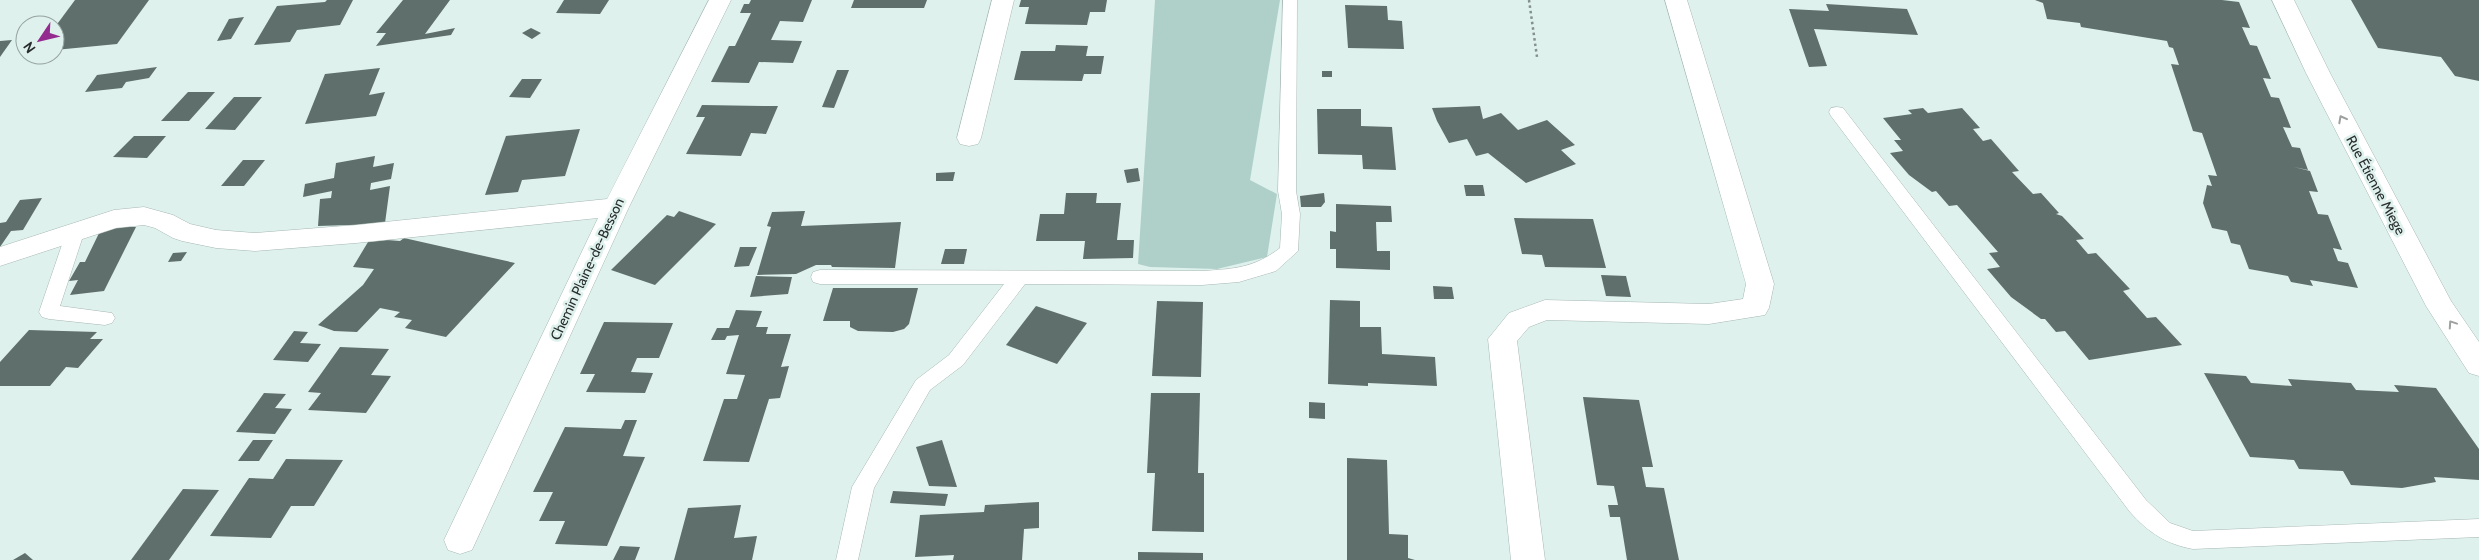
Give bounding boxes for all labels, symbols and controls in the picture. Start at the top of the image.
north arrow [15,15,65,65]
text: N [19,38,40,57]
one-way arrow [2338,116,2348,125]
street label: Rue Étienne Miege [2342,132,2410,238]
street label: Chemin Plaine-de-Besson [546,195,628,343]
one-way arrow [2449,320,2458,330]

